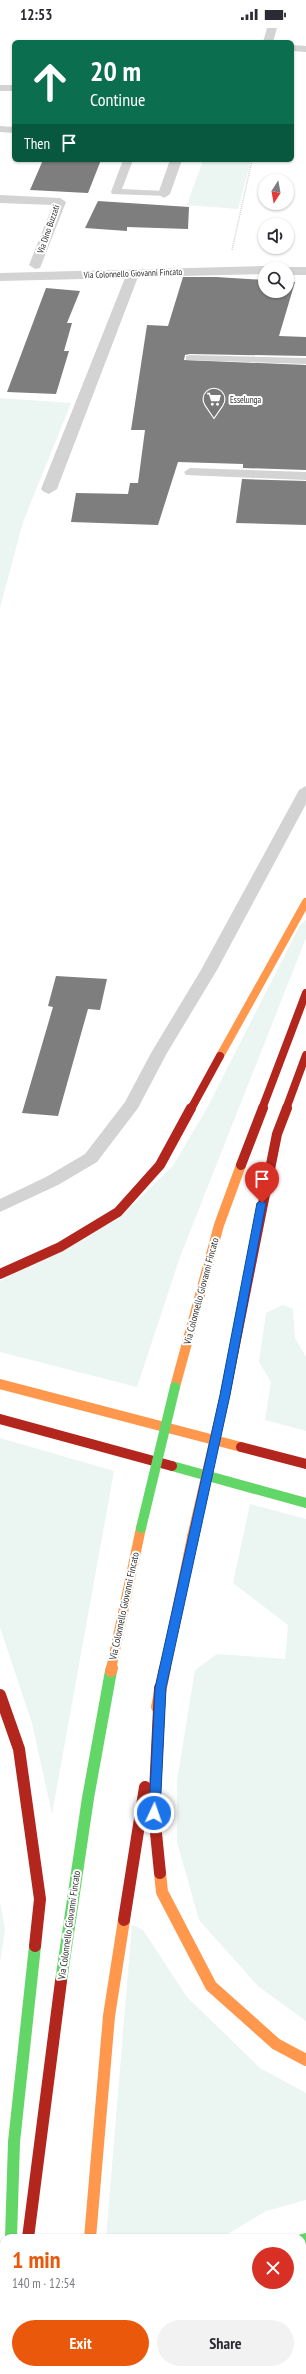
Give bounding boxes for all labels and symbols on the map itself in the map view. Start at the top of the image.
north arrow [258,174,294,210]
street label: Via Dino Buzzati [34,203,61,256]
street label: Via Colonnello Giovanni Fincato [82,266,183,280]
supermarket icon: Esselunga [201,386,227,419]
place label: Esselunga [230,394,262,405]
pin [245,1162,279,1203]
street label: Via Colonnello Giovanni Fincato [180,1236,221,1347]
street label: Via Colonnello Giovanni Fincato [106,1551,142,1662]
position arrow [133,1792,175,1834]
street label: Via Colonnello Giovanni Fincato [55,1870,83,1981]

